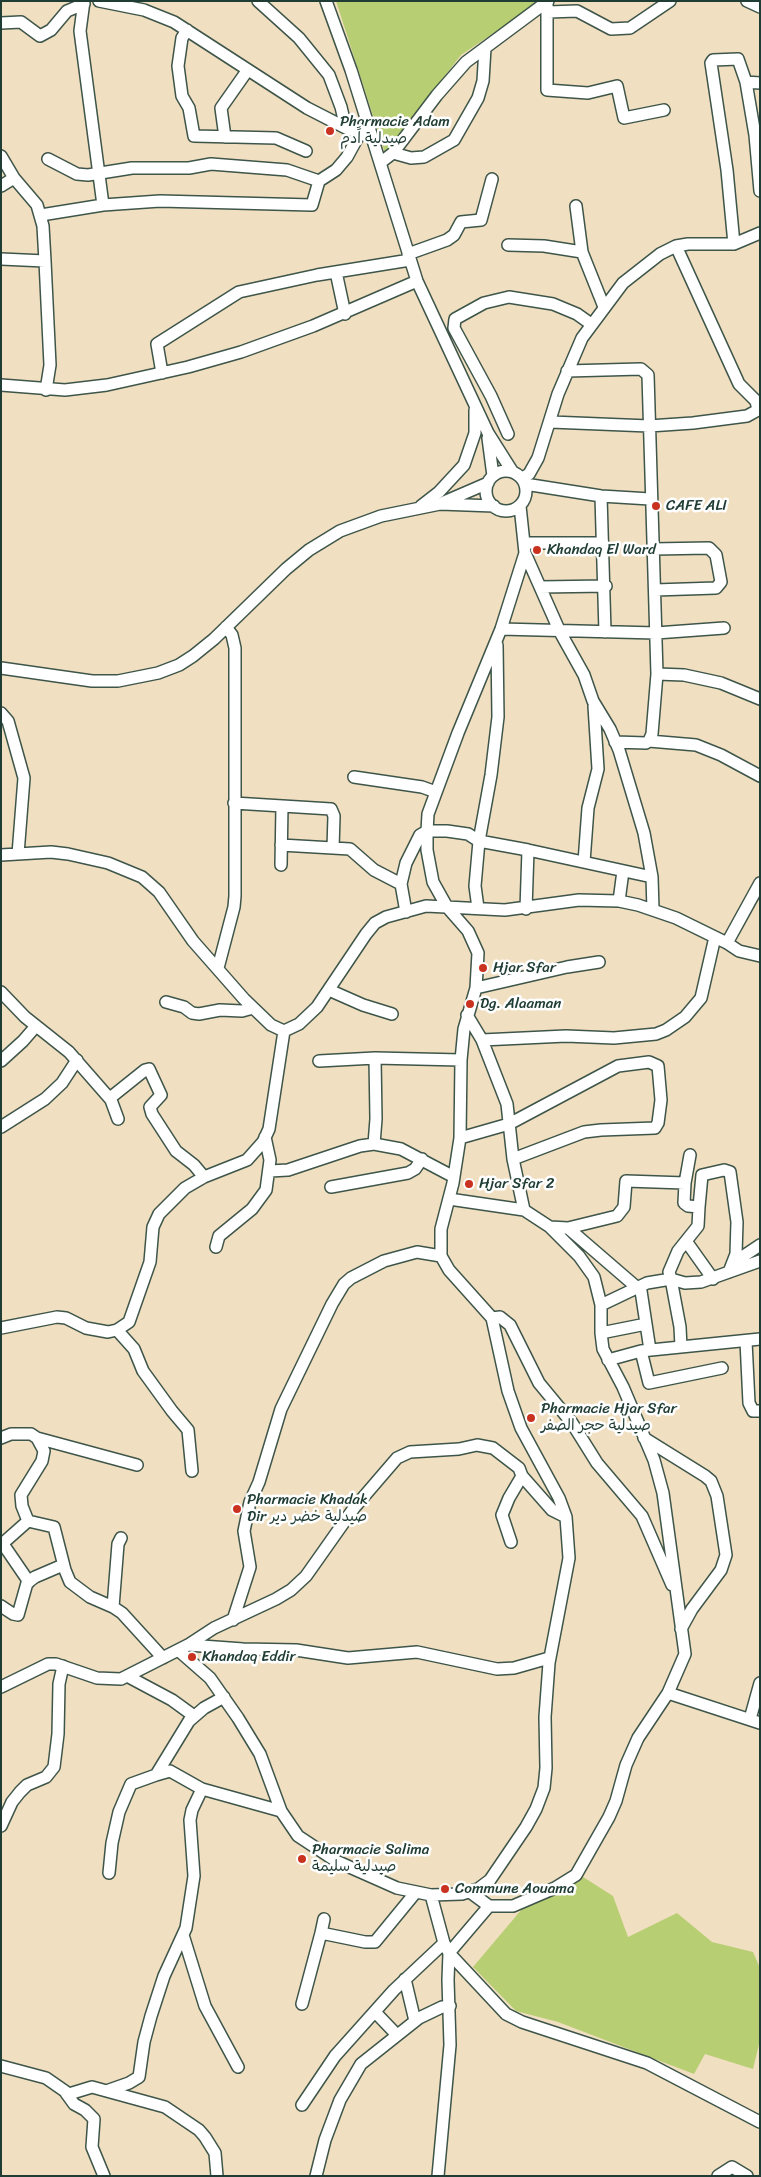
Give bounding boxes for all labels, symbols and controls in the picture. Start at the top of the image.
place label: Pharmacie Adam صيدلية اًدم [340,113,450,148]
marker: Pharmacie Adam صيدلية اًدم [324,125,336,137]
place label: CAFE ALI [666,497,727,515]
marker: CAFE ALI [650,500,662,512]
place label: Khandaq El Ward [547,541,656,559]
marker: Khandaq El Ward [531,544,543,556]
place label: Hjar Sfar [493,959,556,977]
marker: Hjar Sfar [477,962,489,974]
place label: Dg. Alaaman [480,995,561,1013]
marker: Dg. Alaaman [464,998,476,1010]
place label: Hjar Sfar 2 [479,1175,554,1193]
marker: Hjar Sfar 2 [463,1178,475,1190]
place label: Pharmacie Hjar Sfar صيدلية حجر الصفر [541,1400,677,1435]
marker: Pharmacie Hjar Sfar صيدلية حجر الصفر [525,1412,537,1424]
place label: Pharmacie Khadak Dir صيدلية خضر دير [247,1491,368,1526]
marker: Pharmacie Khadak Dir صيدلية خضر دير [231,1503,243,1515]
place label: Khandaq Eddir [202,1648,296,1666]
marker: Khandaq Eddir [186,1651,198,1663]
place label: Pharmacie Salima صيدلية سليمة [312,1841,429,1876]
marker: Pharmacie Salima صيدلية سليمة [296,1853,308,1865]
place label: Commune Aouama [455,1880,574,1898]
marker: Commune Aouama [439,1883,451,1895]

